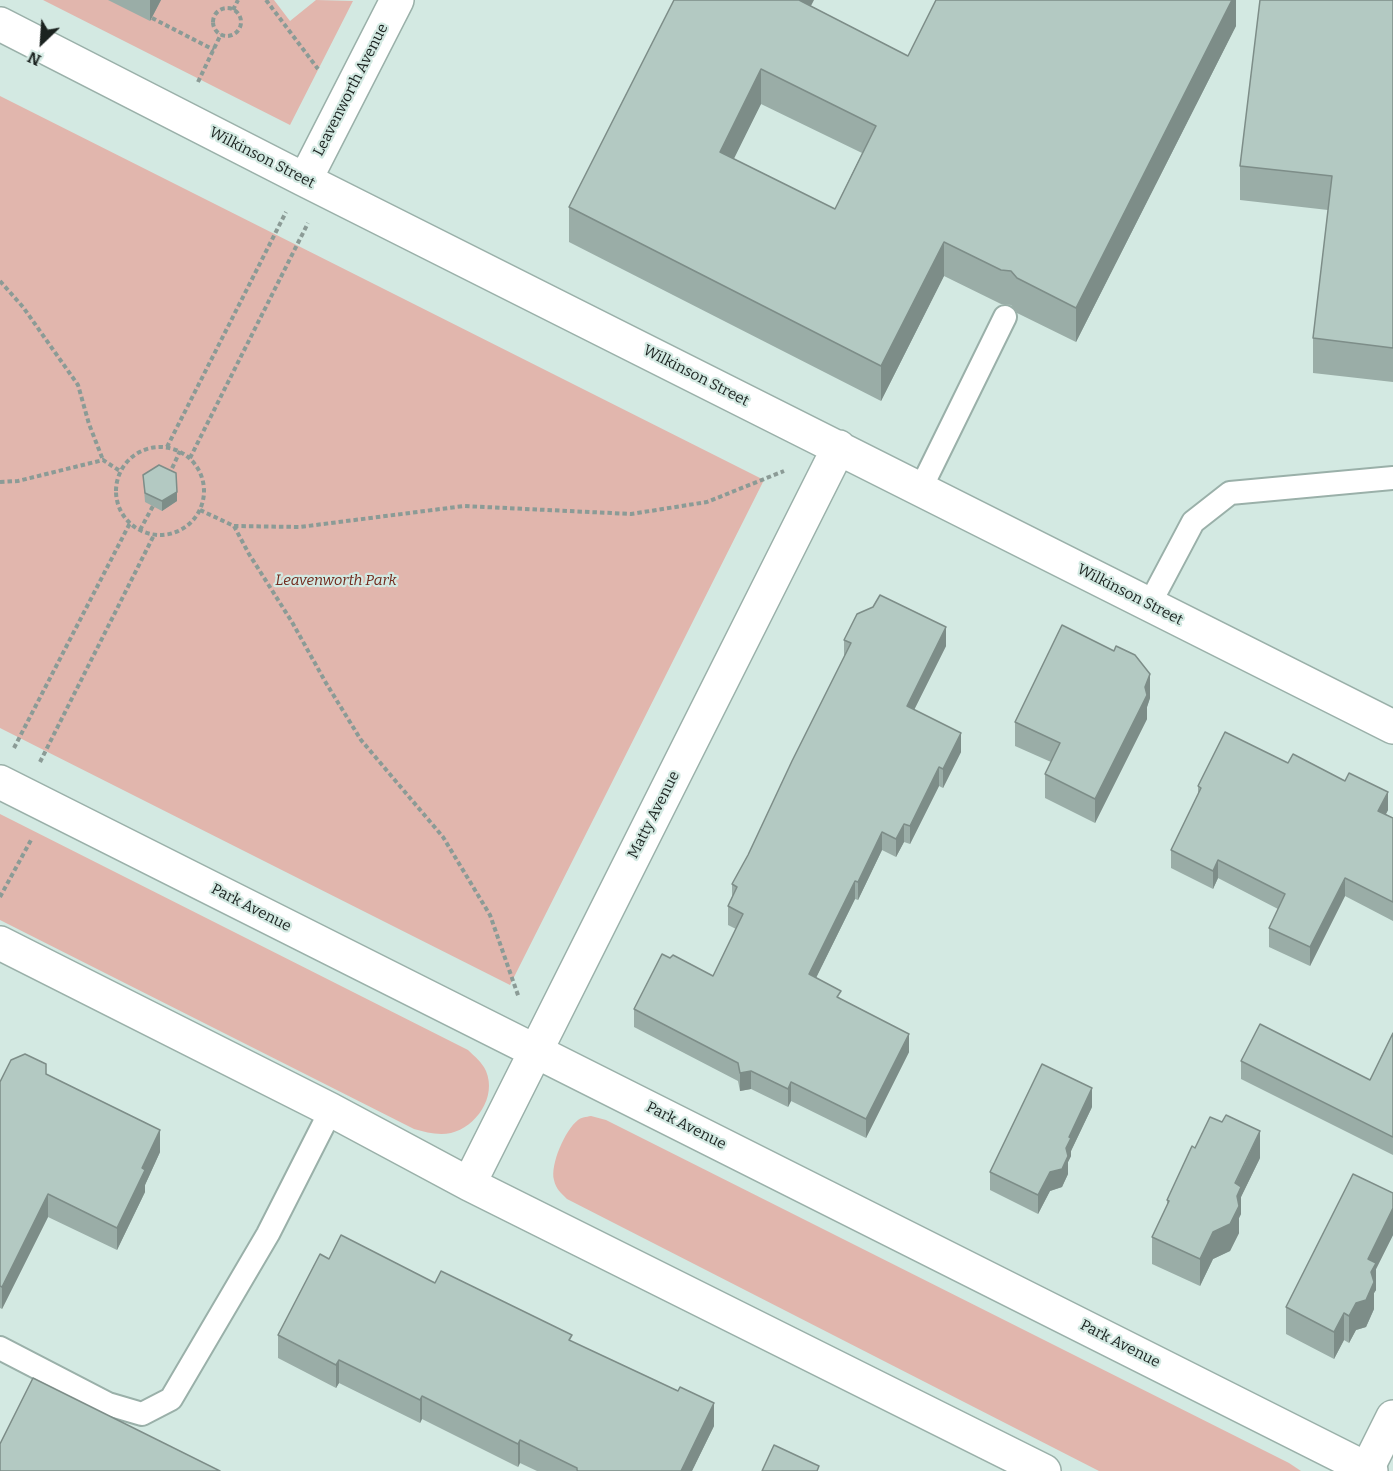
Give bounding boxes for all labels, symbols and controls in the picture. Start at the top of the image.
north arrow [12,12,72,72]
street label: Leavenworth Avenue [310,21,392,159]
text: N [25,48,44,70]
street label: Wilkinson Street [206,124,318,192]
street label: Wilkinson Street [640,342,752,410]
street label: Wilkinson Street [1074,561,1186,629]
park label: Leavenworth Park [275,572,397,590]
street label: Matty Avenue [624,768,684,862]
street label: Park Avenue [208,880,294,936]
street label: Park Avenue [643,1098,729,1154]
street label: Park Avenue [1077,1316,1163,1372]

